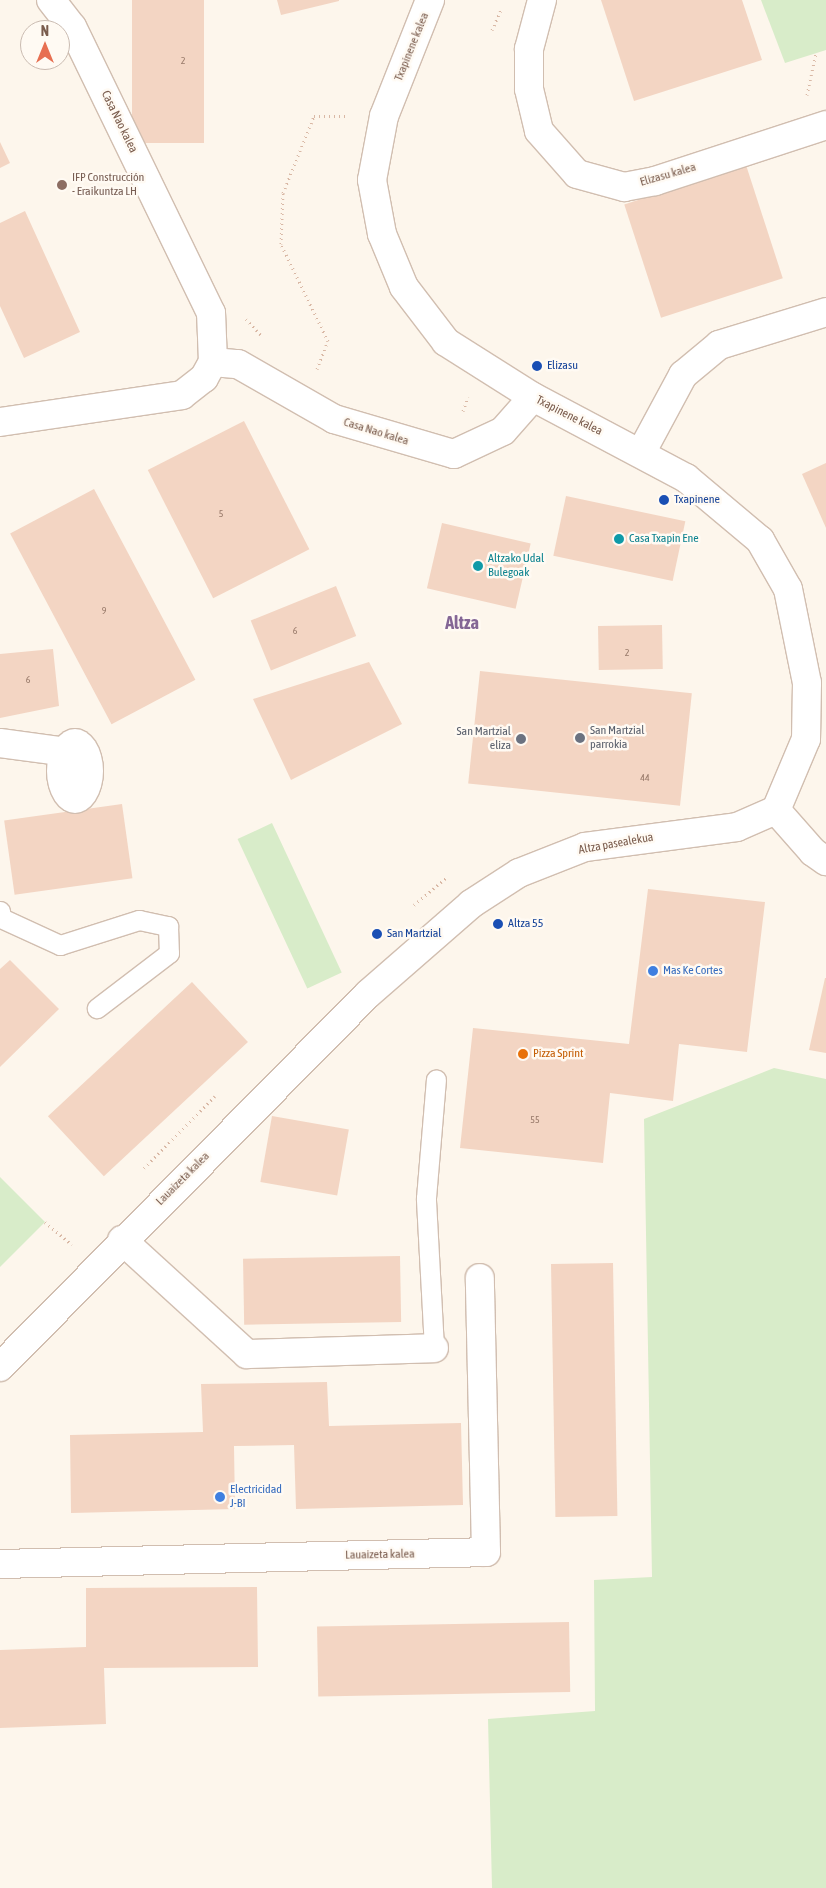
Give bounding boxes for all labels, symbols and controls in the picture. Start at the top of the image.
street label: Txapinene kalea [392,11,432,83]
north arrow [20,20,70,70]
text: N [41,23,49,39]
house number: 2 [181,55,185,67]
street label: Casa Nao kalea [98,89,140,155]
street label: Elizasu kalea [638,160,698,190]
place label: IFP Construcción - Eraikuntza LH [72,171,144,199]
marker: IFP Construcción - Eraikuntza LH [56,179,68,191]
place label: Elizasu [547,359,578,373]
marker: Elizasu [531,360,543,372]
street label: Txapinene kalea [533,393,605,439]
street label: Casa Nao kalea [342,415,410,449]
place label: Txapinene [674,493,720,507]
marker: Txapinene [658,494,670,506]
house number: 5 [219,508,223,520]
place label: Casa Txapin Ene [629,532,699,546]
marker: Casa Txapin Ene [613,533,625,545]
place label: Altzako Udal Bulegoak [488,552,544,580]
marker: Altzako Udal Bulegoak [472,560,484,572]
house number: 9 [102,605,106,617]
district label: Altza [445,612,479,634]
house number: 6 [293,625,297,637]
house number: 2 [625,647,629,659]
house number: 6 [26,674,30,686]
place label: San Martzial parrokia [590,724,644,752]
place label: San Martzial eliza [457,725,511,753]
marker: San Martzial parrokia [574,732,586,744]
marker: San Martzial eliza [515,733,527,745]
house number: 44 [640,772,650,784]
street label: Altza pasealekua [577,830,655,858]
place label: Altza 55 [508,917,543,931]
marker: Altza 55 [492,918,504,930]
place label: San Martzial [387,927,441,941]
marker: San Martzial [371,928,383,940]
place label: Mas Ke Cortes [663,964,723,978]
marker: Mas Ke Cortes [647,965,659,977]
place label: Pizza Sprint [533,1047,584,1061]
marker: Pizza Sprint [517,1048,529,1060]
house number: 55 [530,1114,540,1126]
street label: Lauaizeta kalea [153,1149,213,1209]
place label: Electricidad J-BI [230,1483,282,1511]
marker: Electricidad J-BI [214,1491,226,1503]
street label: Lauaizeta kalea [345,1547,415,1563]

